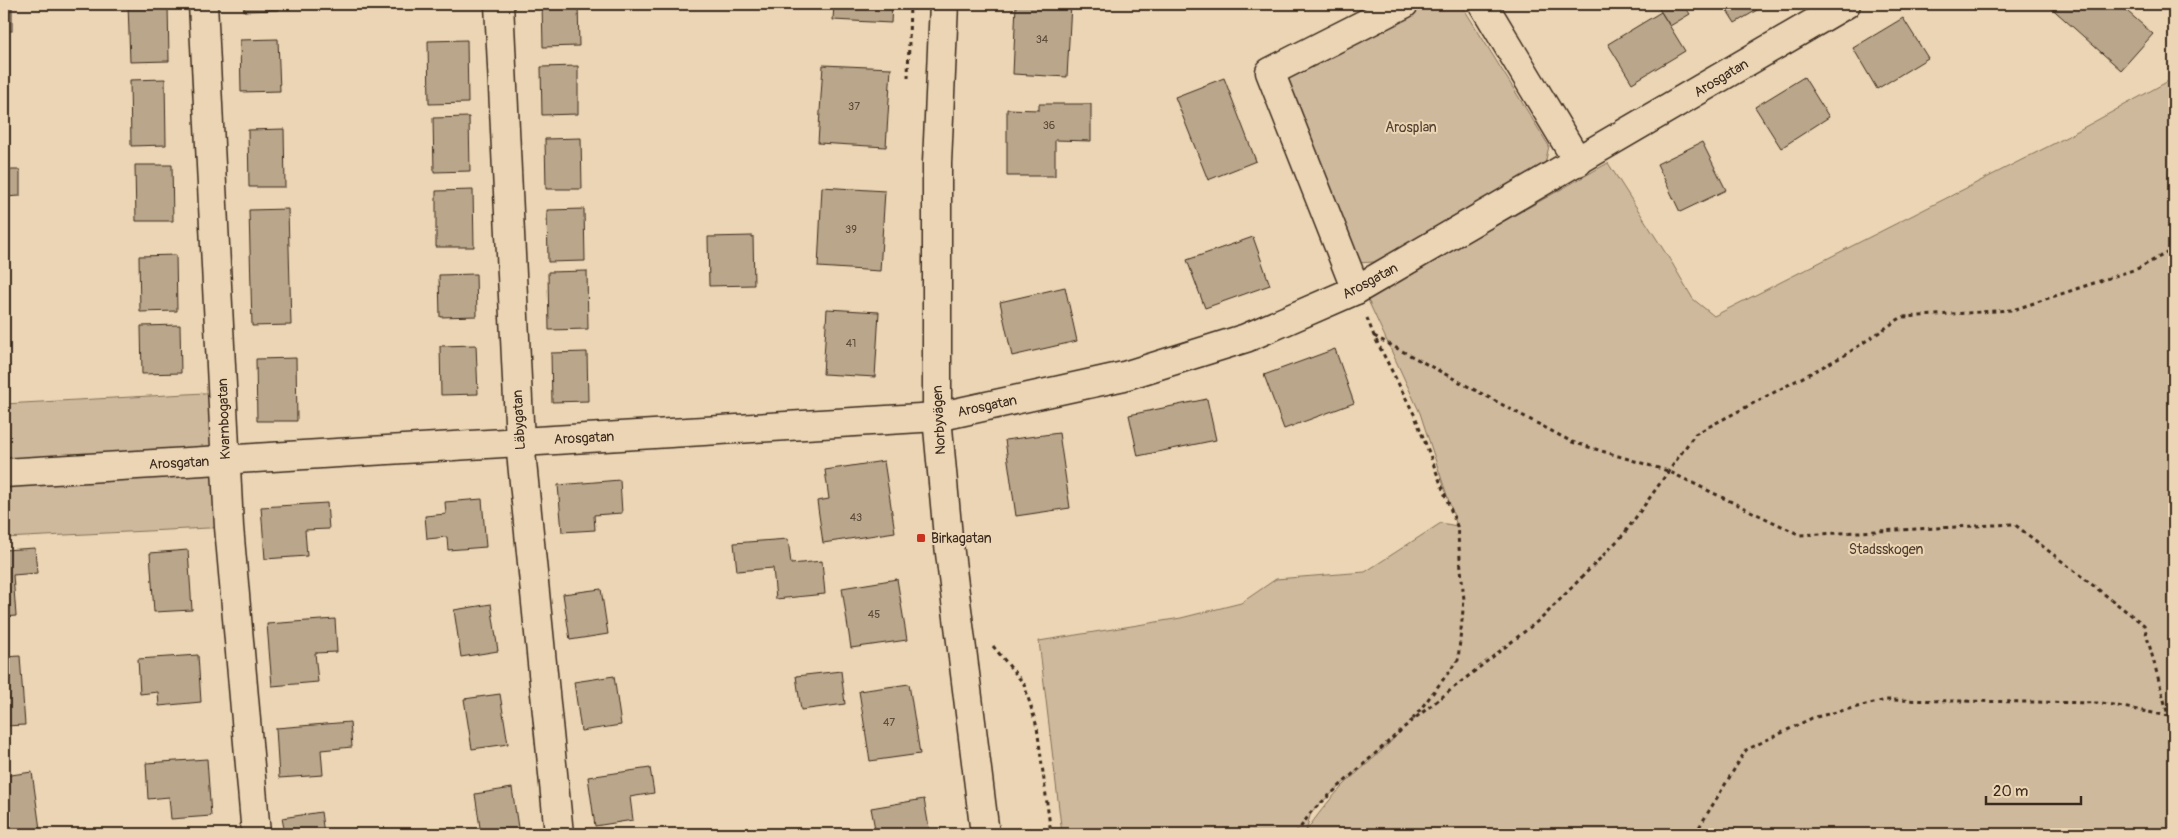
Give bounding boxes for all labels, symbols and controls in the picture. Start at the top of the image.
house number: 34 [1036,33,1049,46]
street label: Arosgatan [1691,55,1751,101]
house number: 37 [848,100,860,113]
house number: 36 [1043,119,1055,132]
park label: Arosplan [1385,119,1437,136]
house number: 39 [845,223,857,236]
street label: Arosgatan [1339,259,1401,303]
house number: 41 [846,337,856,350]
street label: Kvarnbogatan [214,378,234,460]
street label: Norbyvägen [929,385,949,455]
street label: Läbygatan [509,389,529,451]
street label: Arosgatan [956,391,1018,421]
street label: Arosgatan [553,428,615,448]
street label: Arosgatan [148,453,210,473]
house number: 43 [850,511,862,524]
place label: Birkagatan [931,530,992,547]
marker: Birkagatan [915,532,927,544]
park label: Stadsskogen [1849,541,1923,558]
house number: 45 [868,608,880,621]
house number: 47 [883,716,895,729]
scale bar [1986,773,2080,805]
text: 20 m [1993,782,2028,801]

